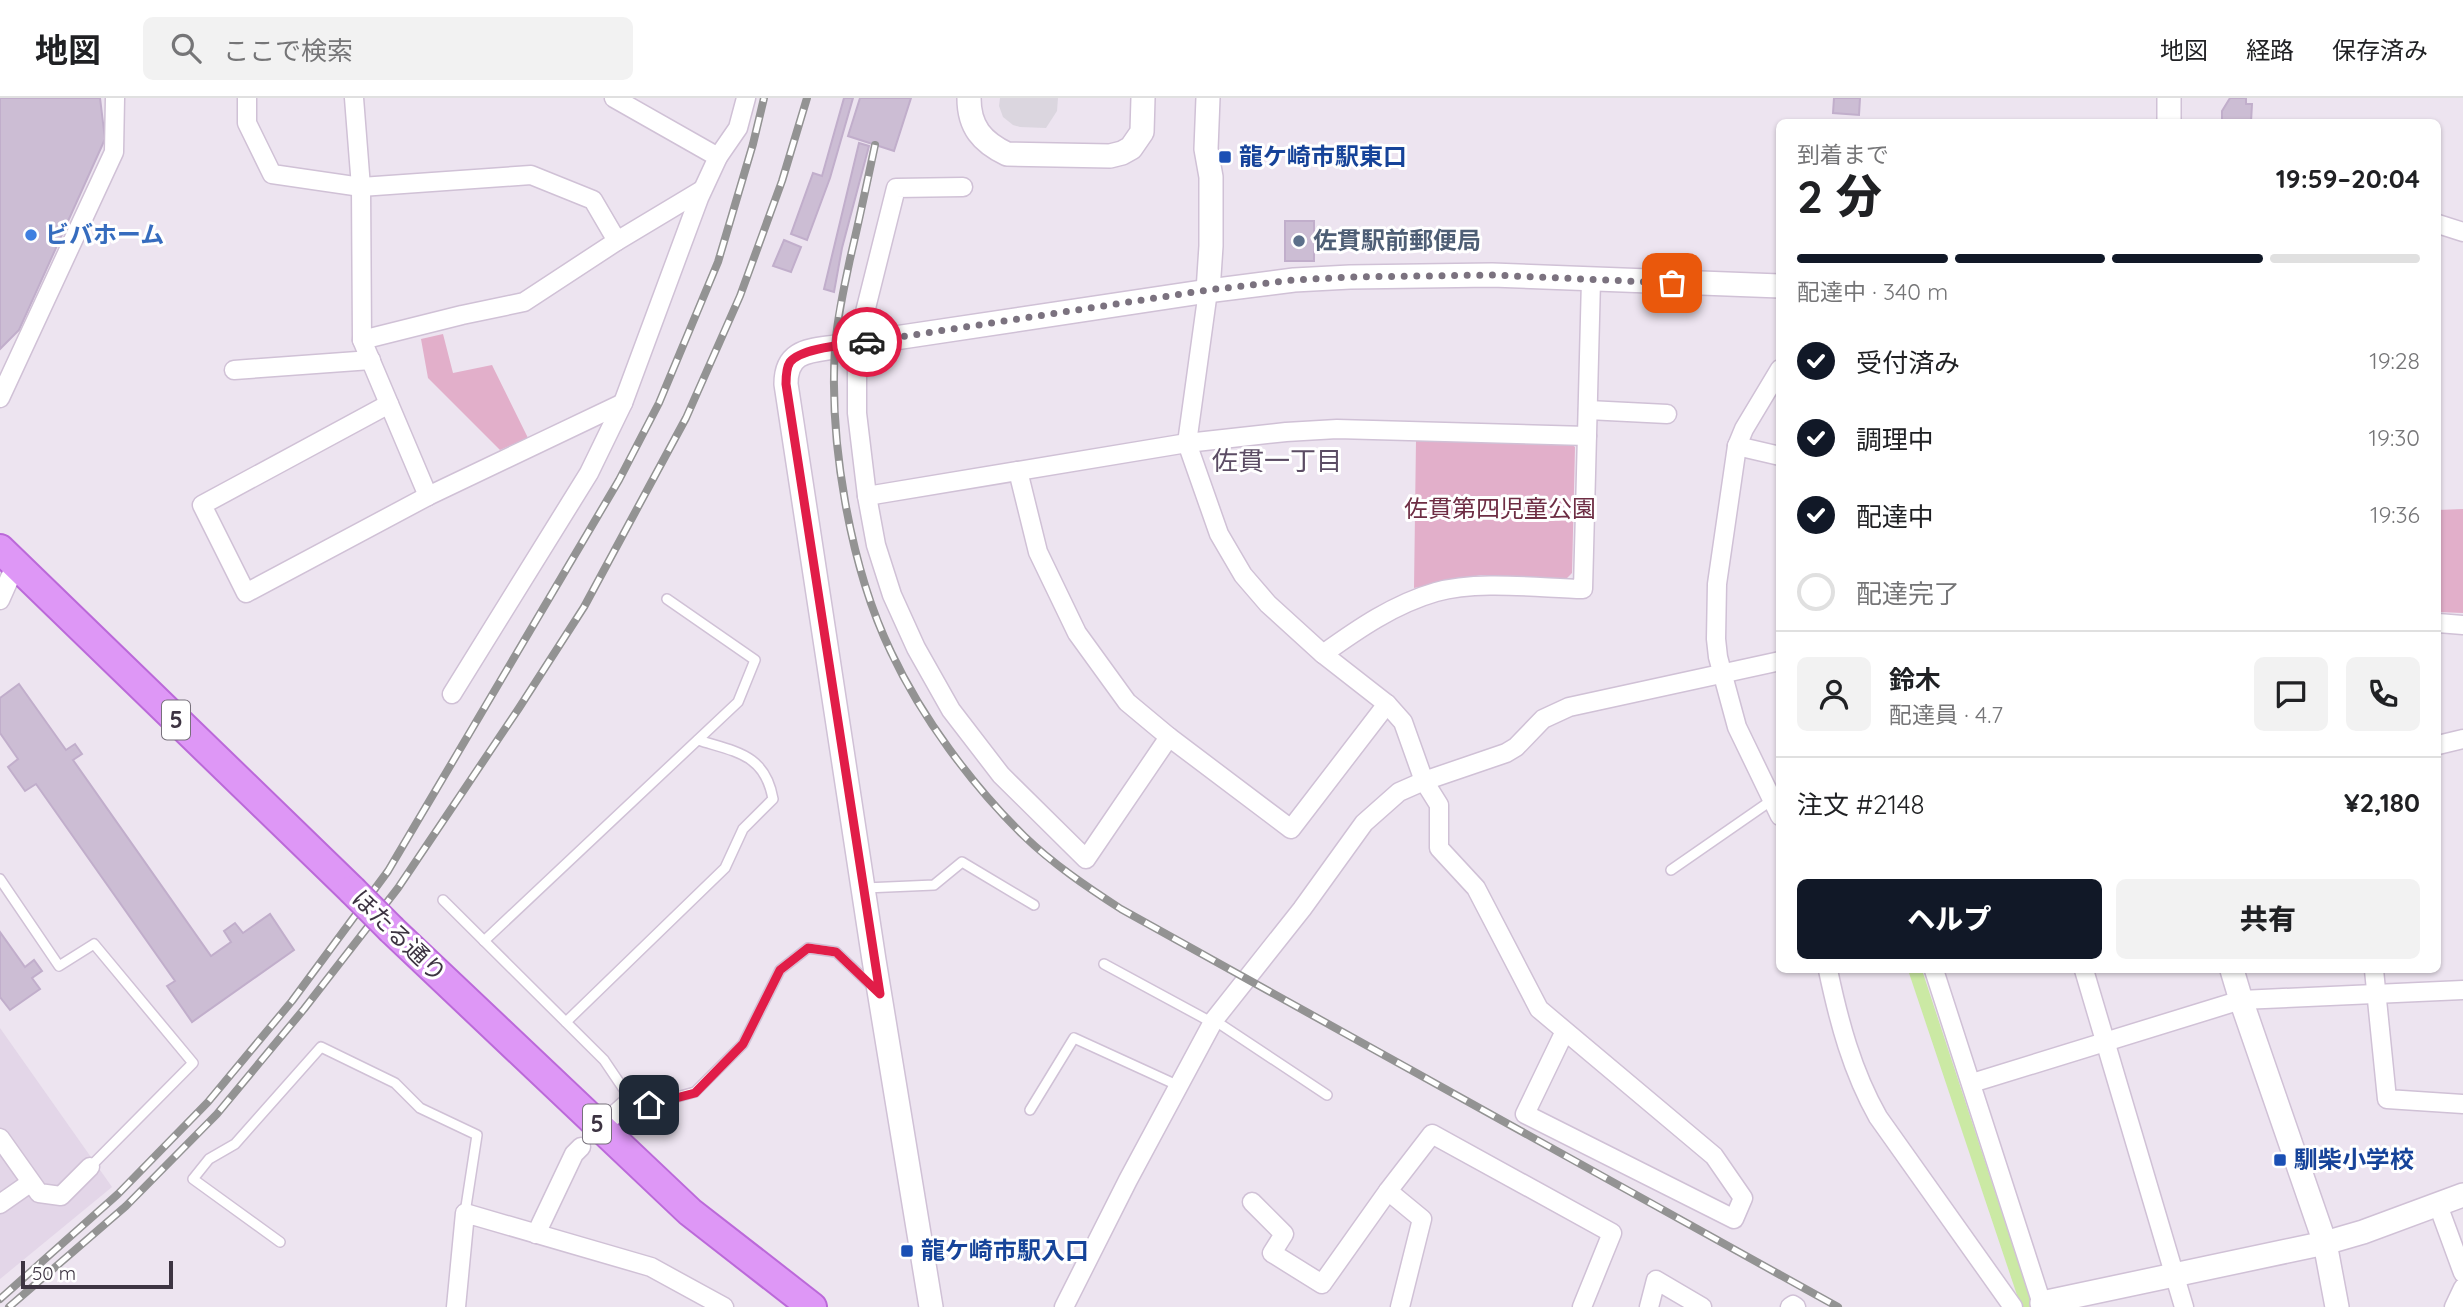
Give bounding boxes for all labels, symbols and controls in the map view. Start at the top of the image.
search box [143,17,633,80]
text: 地図 [35,29,101,70]
icon: search [167,29,205,67]
text: ここで検索 [223,34,353,67]
text: 地図 [2160,35,2208,65]
text: 経路 [2246,35,2294,65]
text: 保存済み [2332,35,2428,65]
text: 到着まで [1797,140,1889,169]
place label: 龍ケ崎市駅東口 [1239,141,1407,171]
marker: 龍ケ崎市駅東口 [1217,149,1233,165]
text: 19:59–20:04 [2276,162,2420,195]
text: 2 分 [1797,167,1882,225]
place label: ビバホーム [45,219,164,249]
place label: 佐貫駅前郵便局 [1313,225,1481,255]
marker: ビバホーム [23,227,39,243]
marker: 佐貫駅前郵便局 [1291,233,1307,249]
pin [1642,253,1702,313]
icon: bag [1653,264,1691,302]
text: 配達中 · 340 m [1797,277,1948,306]
courier [832,307,902,377]
icon: car [848,323,886,361]
icon: check [1797,342,1835,380]
text: 受付済み [1856,346,1960,379]
text: 19:28 [2369,346,2420,375]
icon: check [1797,419,1835,457]
text: 調理中 [1856,423,1934,456]
text: 19:30 [2369,423,2420,452]
district label: 佐貫一丁目 [1212,444,1342,477]
park label: 佐貫第四児童公園 [1404,493,1596,523]
icon: check [1797,496,1835,534]
text: 配達中 [1856,500,1934,533]
text: 19:36 [2370,500,2420,529]
text: 配達完了 [1856,577,1960,610]
button: person [1797,657,1871,731]
button: chat [2254,657,2328,731]
button: phone [2346,657,2420,731]
text: 鈴木 [1889,663,1941,696]
road number: 5 [162,700,190,740]
text: 配達員 · 4.7 [1889,700,2003,729]
text: ¥2,180 [2344,786,2420,819]
text: 注文 #2148 [1797,788,1924,821]
button: ヘルプ [1797,879,2102,959]
button: 共有 [2116,879,2420,959]
street label: ほたる通り [346,883,453,988]
pin [619,1075,679,1135]
icon: home [630,1086,668,1124]
road number: 5 [583,1105,611,1144]
place label: 馴柴小学校 [2294,1144,2414,1174]
marker: 馴柴小学校 [2272,1152,2288,1168]
place label: 龍ケ崎市駅入口 [921,1235,1089,1265]
marker: 龍ケ崎市駅入口 [899,1243,915,1259]
scale bar [21,1258,173,1290]
text: 50 m [32,1261,76,1285]

